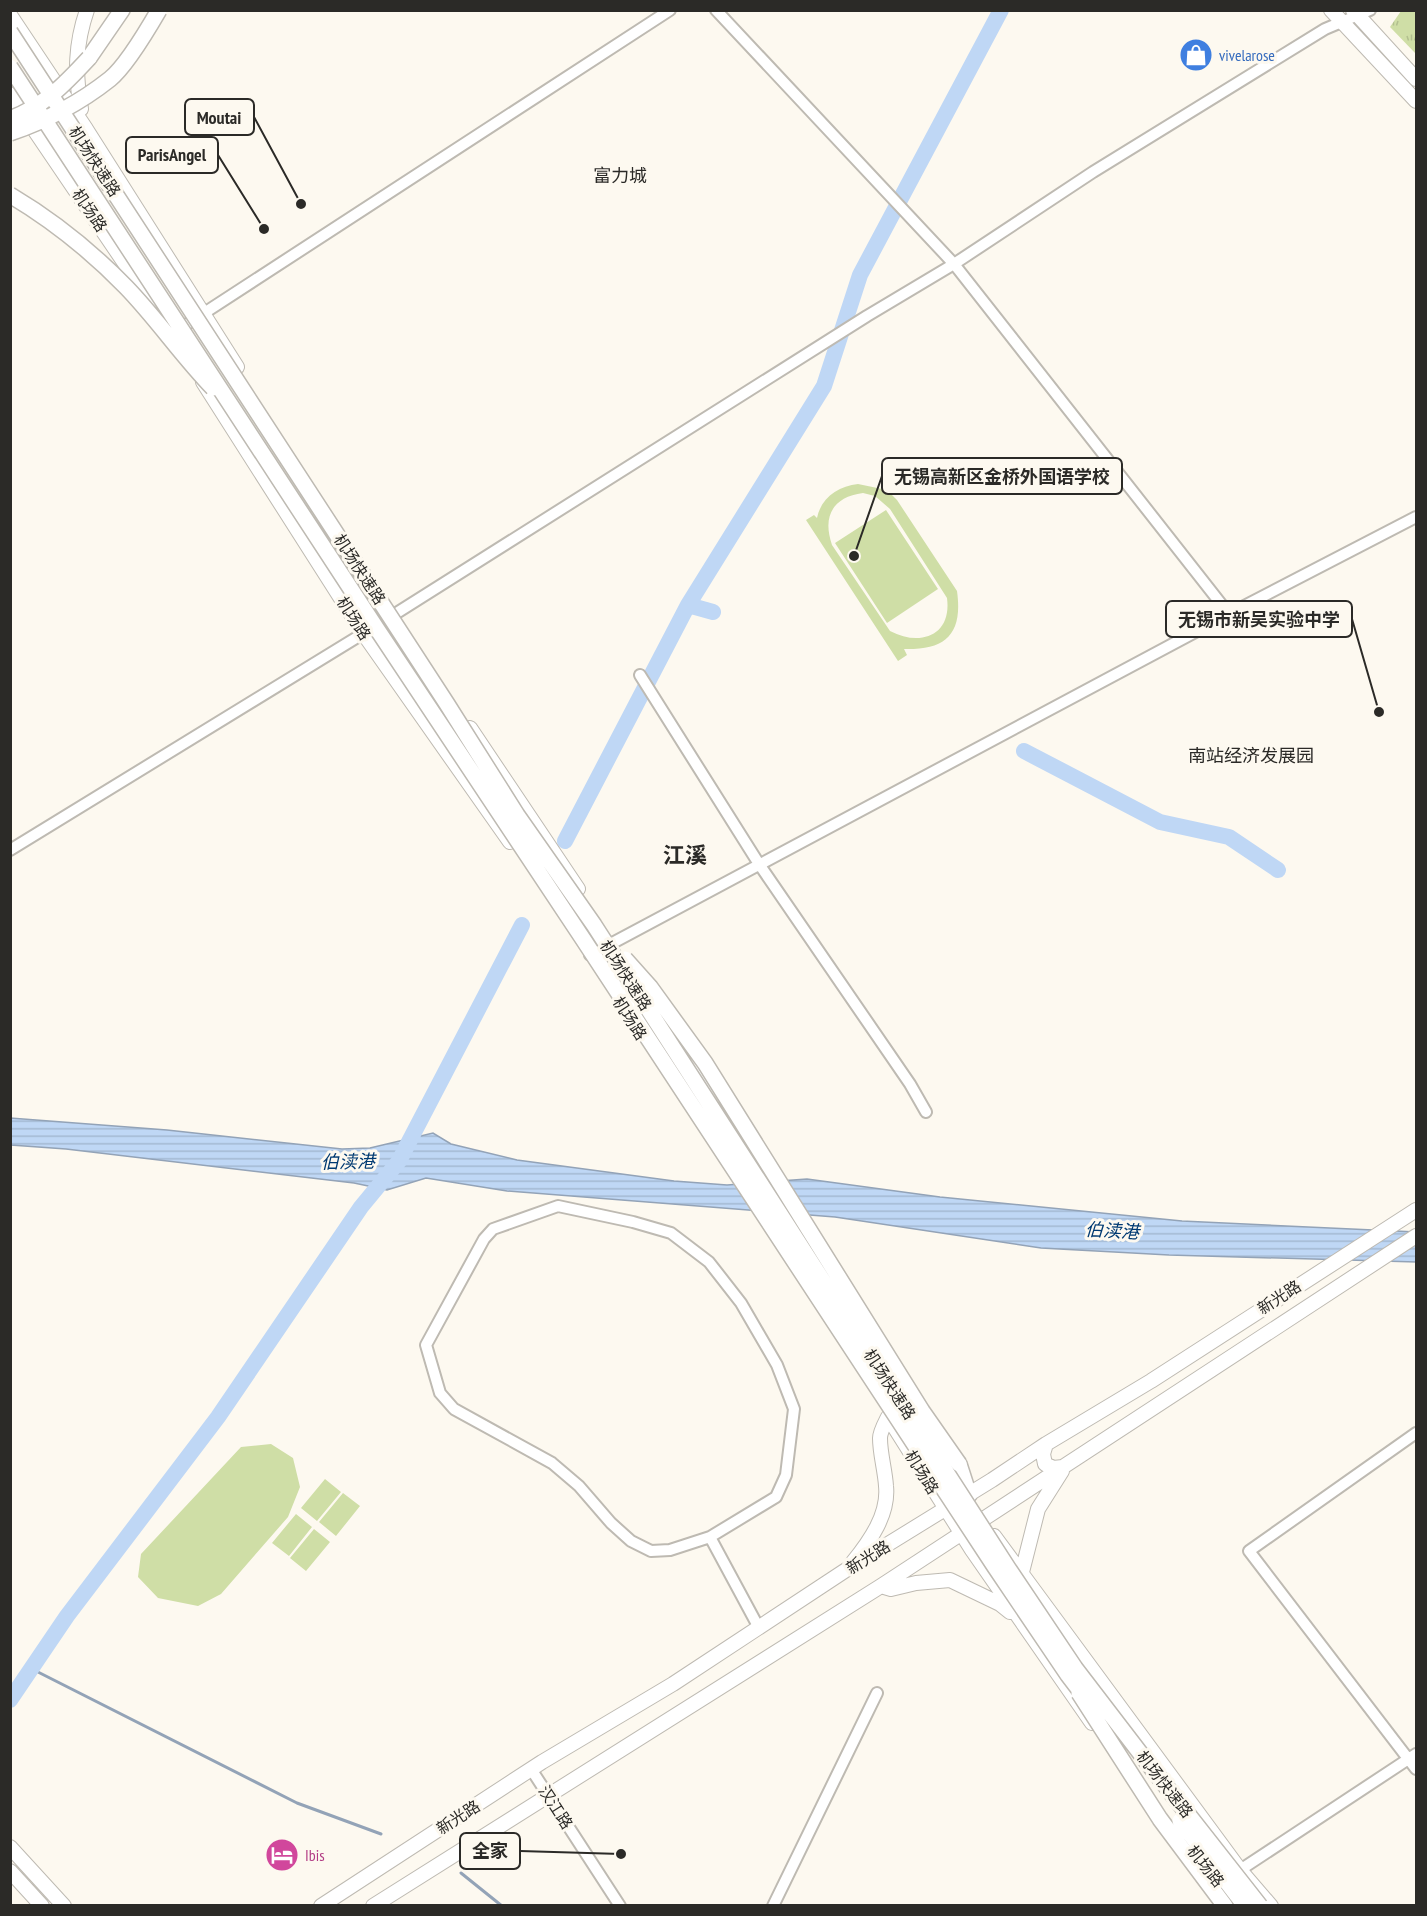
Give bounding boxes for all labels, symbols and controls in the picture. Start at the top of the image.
shop icon: vivelarose [1178,37,1214,73]
place label: vivelarose [1219,45,1275,65]
callout: Moutai [185,99,254,135]
text: Moutai [197,106,241,129]
street label: 机场快速路 [65,122,125,200]
callout: ParisAngel [126,137,218,173]
text: ParisAngel [138,143,207,166]
district label: 富力城 [593,164,647,187]
street label: 机场路 [68,185,112,235]
callout: 无锡高新区金桥外国语学校 [882,458,1122,494]
text: 无锡高新区金桥外国语学校 [894,465,1110,488]
street label: 机场快速路 [330,530,390,608]
street label: 机场路 [333,592,375,644]
callout: 无锡市新吴实验中学 [1166,601,1352,637]
text: 无锡市新吴实验中学 [1178,608,1340,631]
district label: 南站经济发展园 [1188,744,1314,767]
district label: 江溪 [663,841,707,869]
street label: 机场快速路 [596,936,656,1014]
street label: 机场路 [609,992,651,1044]
water label: 伯渎港 [321,1149,378,1173]
water label: 伯渎港 [1084,1218,1143,1244]
street label: 新光路 [1253,1276,1305,1318]
street label: 机场快速路 [860,1345,920,1423]
street label: 机场路 [901,1446,943,1498]
street label: 新光路 [842,1536,894,1578]
street label: 机场快速路 [1132,1746,1198,1822]
street label: 汉江路 [535,1781,577,1833]
street label: 新光路 [432,1796,484,1838]
callout: 全家 [460,1833,520,1869]
hotel icon: Ibis [264,1837,300,1873]
text: 全家 [472,1839,508,1862]
street label: 机场路 [1183,1841,1229,1891]
place label: Ibis [305,1845,325,1865]

